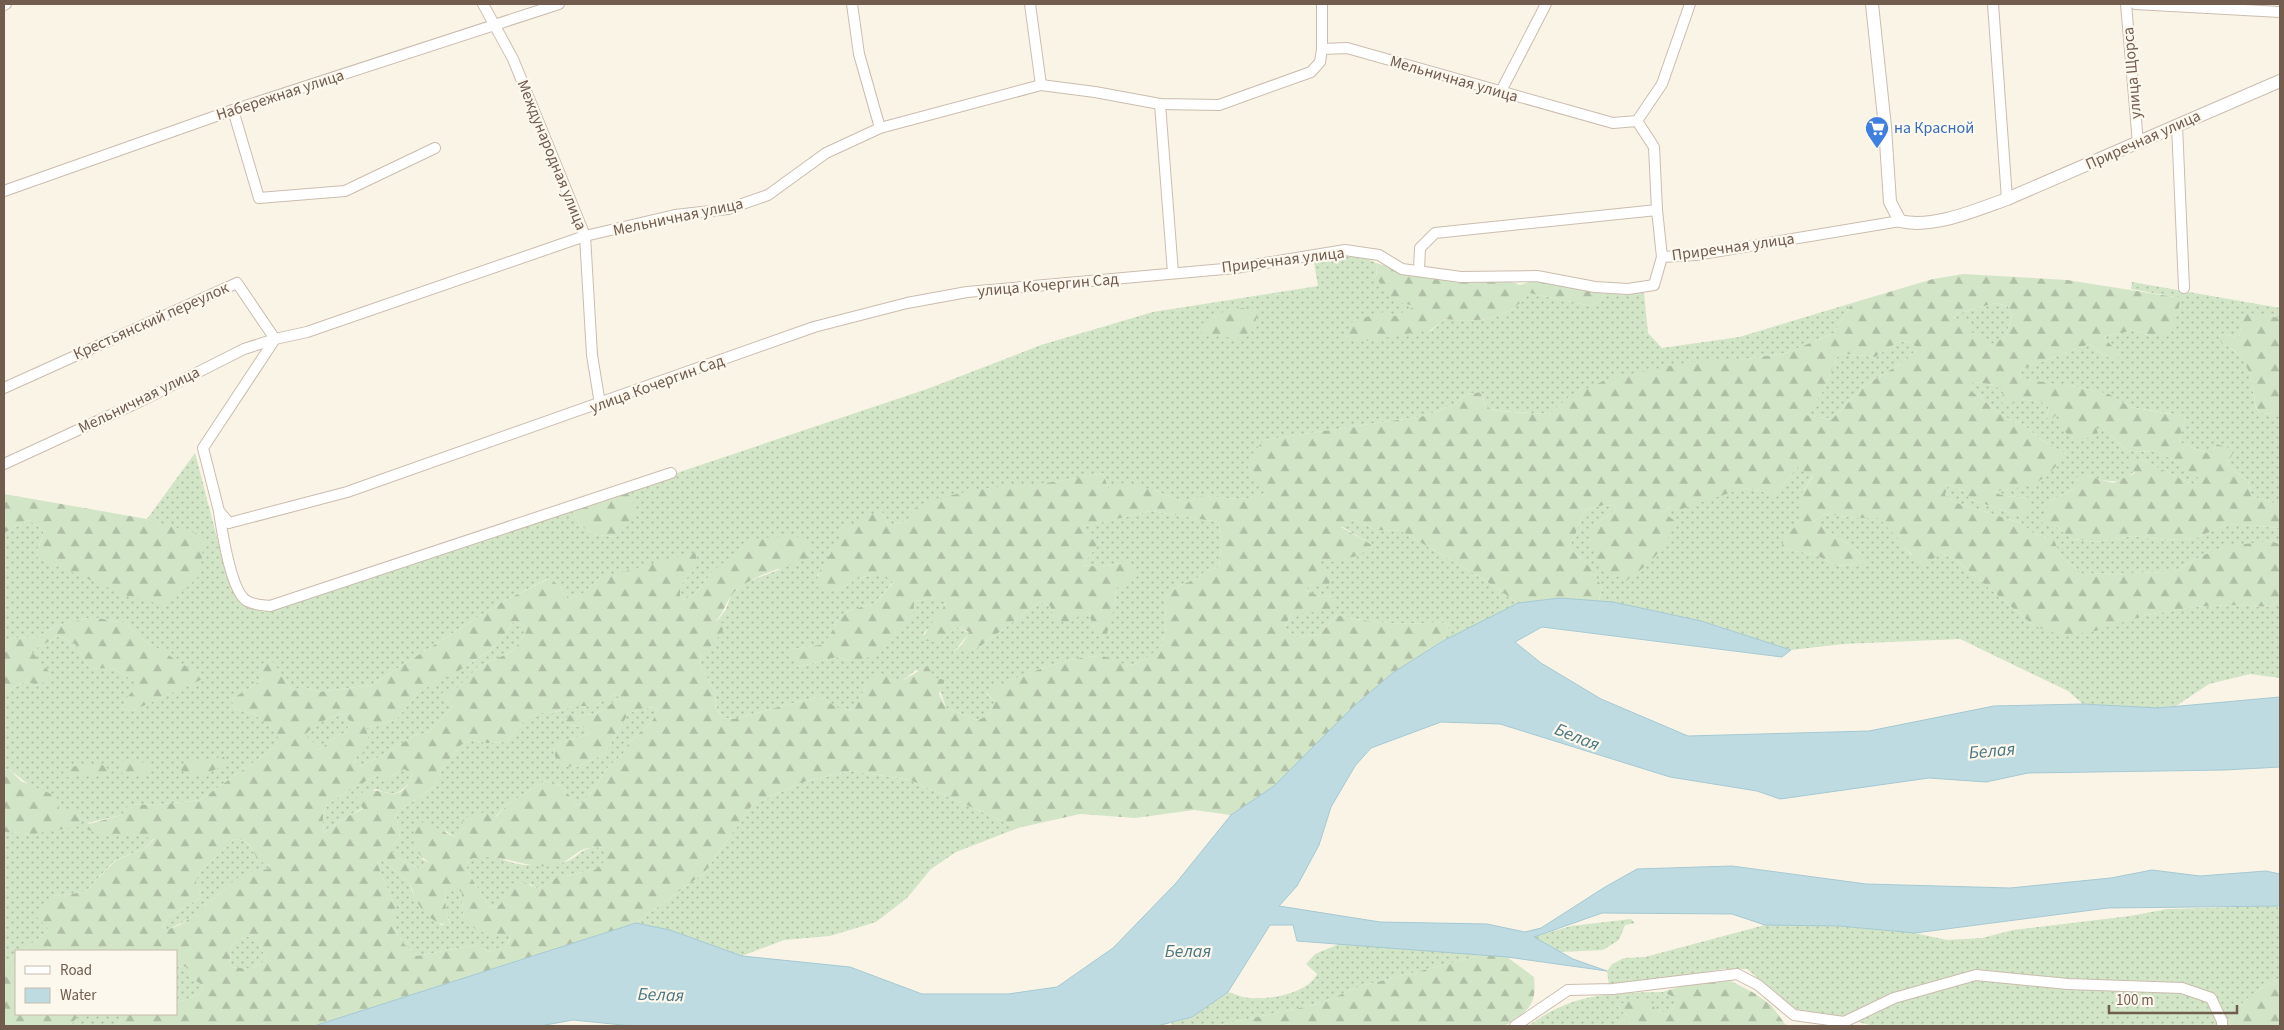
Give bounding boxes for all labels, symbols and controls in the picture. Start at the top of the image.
street label: улица Щорса [2117,26,2147,120]
street label: Мельничная улица [1387,50,1521,108]
street label: Набережная улица [213,64,347,126]
street label: Международная улица [512,77,592,233]
street label: Приречная улица [2082,105,2204,175]
supermarket icon: на Красной [1864,115,1890,149]
place label: на Красной [1894,117,1974,139]
street label: Мельничная улица [611,192,745,242]
street label: Приречная улица [1670,228,1796,266]
street label: Приречная улица [1220,242,1346,278]
street label: улица Кочергин Сад [977,268,1120,302]
street label: Крестьянский переулок [70,277,232,365]
street label: улица Кочергин Сад [587,349,728,419]
street label: Мельничная улица [75,361,203,439]
water label: Белая [1551,717,1604,757]
water label: Белая [1968,736,2017,765]
water label: Белая [1165,939,1212,964]
legend [15,950,178,1015]
text: Road [60,960,92,981]
water label: Белая [637,982,685,1008]
scale bar [2109,982,2236,1014]
text: Water [60,985,97,1006]
text: 100 m [2116,990,2154,1011]

